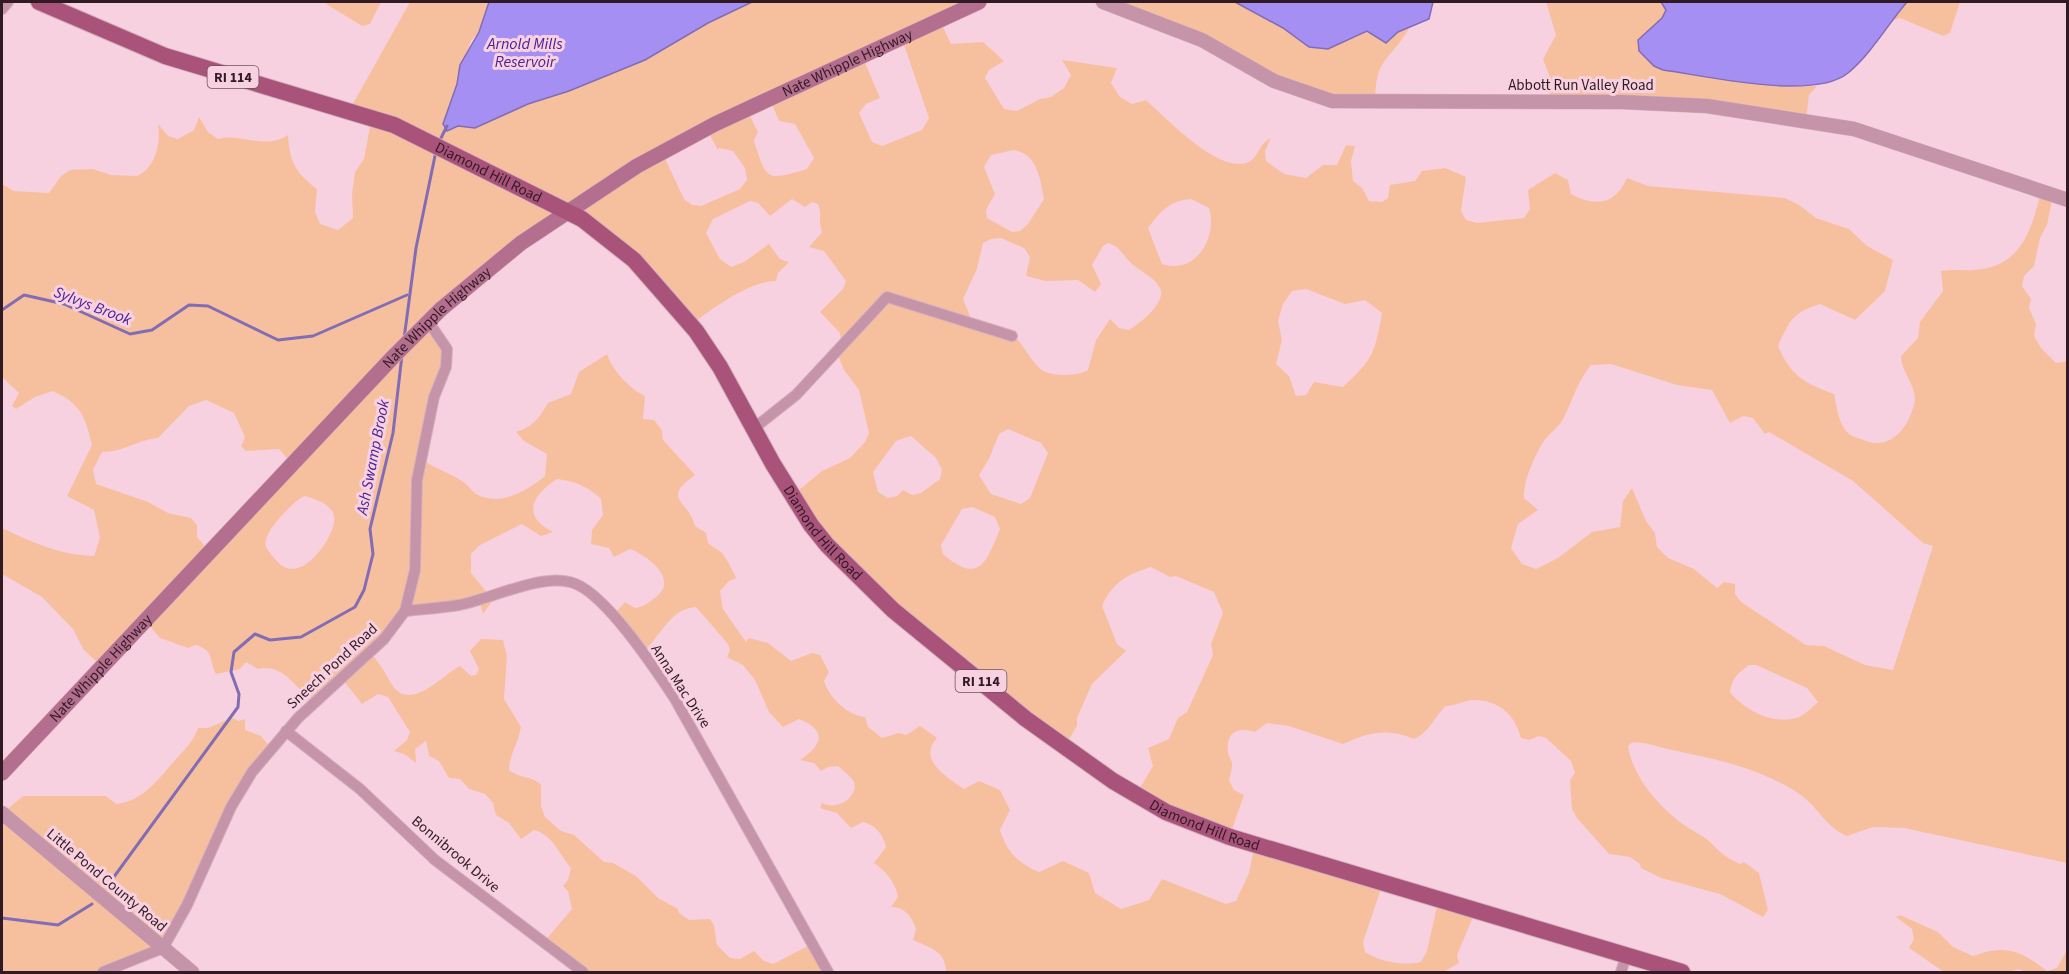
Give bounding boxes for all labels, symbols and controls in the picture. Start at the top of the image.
street label: Nate Whipple Highway [779,24,916,103]
water label: Arnold Mills Reservoir [486,33,563,73]
road number: RI 114 [208,66,258,88]
street label: Abbott Run Valley Road [1508,75,1654,96]
street label: Diamond Hill Road [431,137,545,208]
street label: Nate Whipple Highway [378,262,496,373]
water label: Sylvys Brook [51,281,135,331]
water label: Ash Swamp Brook [351,397,395,518]
street label: Diamond Hill Road [778,481,867,585]
street label: Nate Whipple Highway [45,610,157,727]
street label: Sneech Pond Road [282,619,382,714]
street label: Anna Mac Drive [646,640,716,732]
road number: RI 114 [956,670,1006,692]
street label: Diamond Hill Road [1145,795,1262,856]
street label: Bonnibrook Drive [407,811,504,898]
street label: Little Pond County Road [42,824,171,937]

